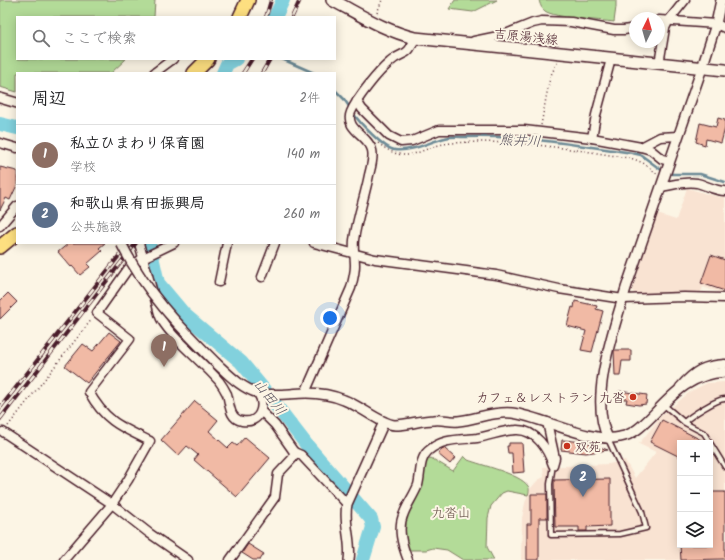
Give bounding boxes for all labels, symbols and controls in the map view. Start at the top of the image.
north arrow [629,12,665,48]
search box [16,16,336,60]
street label: 吉原湯浅線 [492,24,560,51]
icon: search [30,27,52,49]
text: ここで検索 [62,27,137,51]
text: 周辺 [32,86,66,113]
text: 2件 [299,88,320,109]
water label: 熊井川 [498,129,541,153]
text: 私立ひまわり保育園 [70,132,205,156]
text: 1 [43,144,47,165]
text: 140 m [287,144,320,165]
text: 学校 [70,157,96,178]
text: 和歌山県有田振興局 [70,192,205,216]
text: 2 [41,204,49,225]
text: 260 m [283,204,320,225]
text: 公共施設 [70,217,122,238]
your location [320,308,340,328]
pin: 1 [151,334,177,367]
water label: 山田川 [247,374,291,421]
place label: カフェ＆レストラン 九沓 [476,388,625,409]
marker: カフェ＆レストラン 九沓 [628,392,638,402]
place label: 双苑 [575,437,601,458]
map controls [677,440,713,548]
button: + [677,440,713,476]
marker: 双苑 [562,441,572,451]
pin: 2 [570,464,596,497]
button: − [677,476,713,512]
park label: 九沓山 [431,503,471,524]
button: layers [677,512,713,548]

